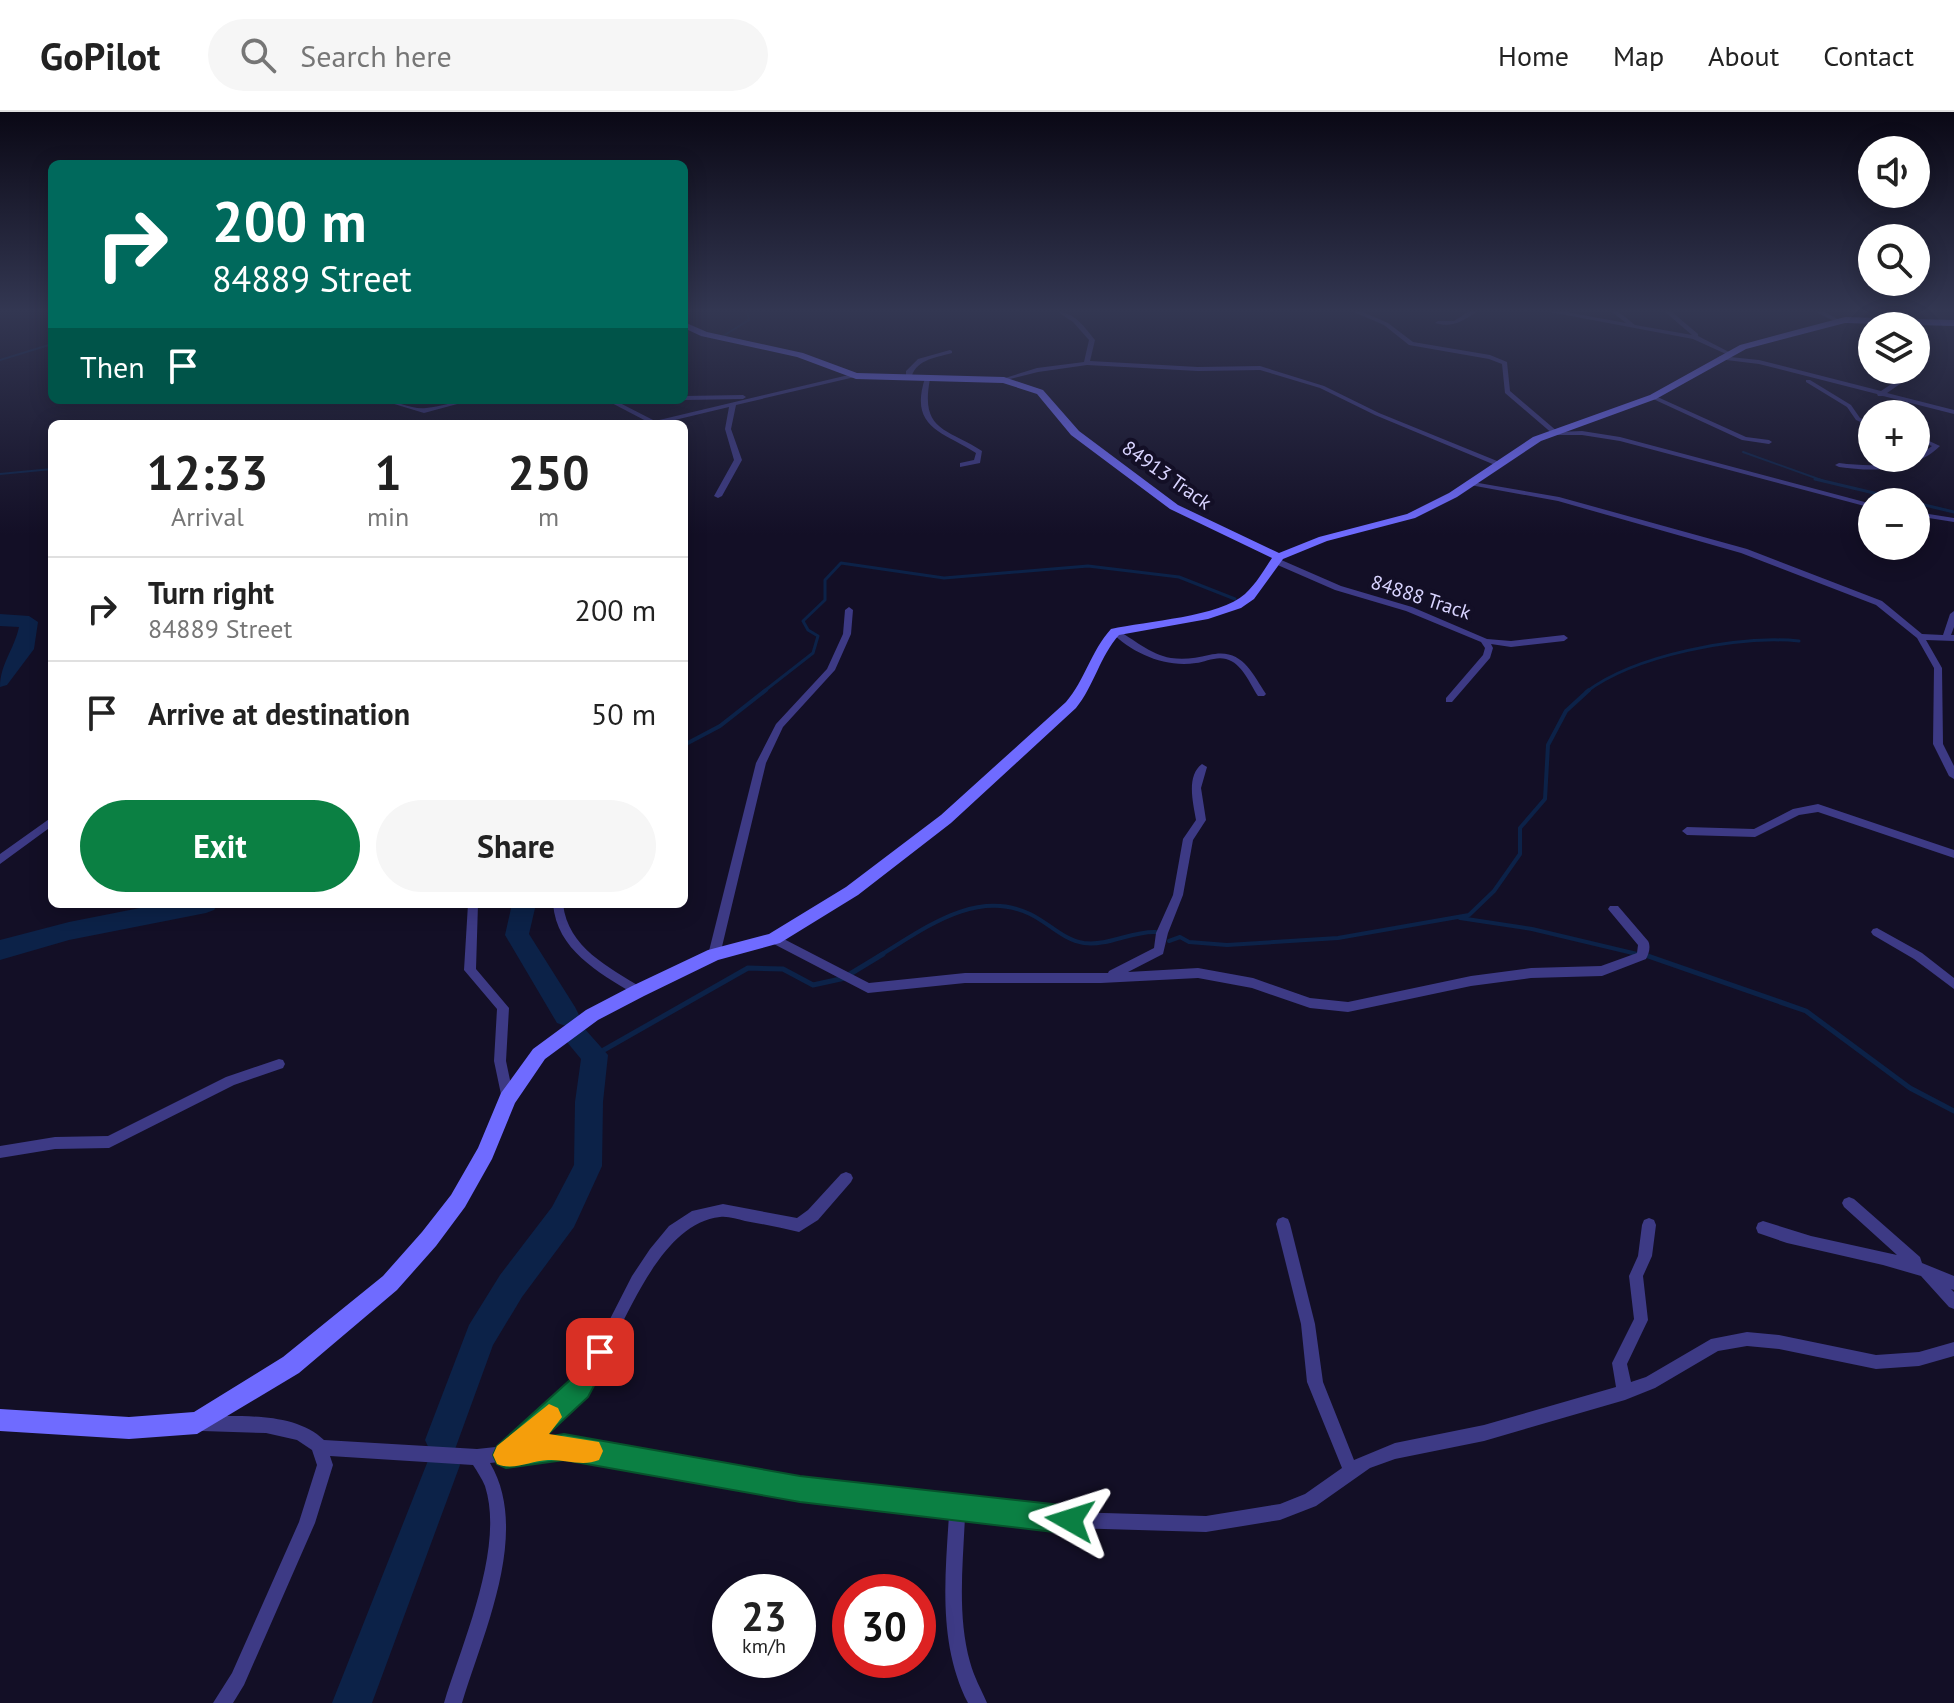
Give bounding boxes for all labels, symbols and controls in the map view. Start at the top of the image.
search box [208,19,768,91]
text: GoPilot [40,31,160,80]
icon: search [236,33,280,77]
text: Search here [300,36,452,75]
text: Home [1498,37,1569,74]
text: Map [1613,37,1664,74]
text: About [1708,37,1779,74]
text: Contact [1823,37,1914,74]
map controls [1858,136,1930,560]
button: sound [1858,136,1930,208]
text: 200 m [212,185,367,257]
icon: right [80,192,184,296]
button: search [1858,224,1930,296]
text: 84889 Street [212,255,412,302]
button: layers [1858,312,1930,384]
icon: arrive [161,344,205,388]
text: Then [80,347,145,386]
button: + [1858,400,1930,472]
street label: 84913 Track [1117,435,1217,516]
text: 12:33 [147,441,268,503]
text: 1 [374,441,402,503]
text: 250 [508,441,589,503]
button: − [1858,488,1930,560]
text: Arrival [171,500,244,533]
text: min [367,500,409,533]
text: m [538,500,559,533]
street label: 84888 Track [1368,569,1475,625]
text: Turn right [148,573,274,612]
icon: right [80,587,124,631]
text: 200 m [575,590,656,629]
text: 84889 Street [148,612,292,645]
icon: arrive [80,691,124,735]
text: Arrive at destination [148,694,410,733]
text: 50 m [591,694,656,733]
button: Exit [80,800,360,892]
button: Share [376,800,656,892]
pin [566,1318,634,1386]
icon: arrive [578,1330,622,1374]
position arrow [1028,1478,1112,1562]
speed limit sign: 30 [832,1574,936,1678]
text: 23 [741,1590,787,1642]
text: km/h [742,1633,786,1659]

